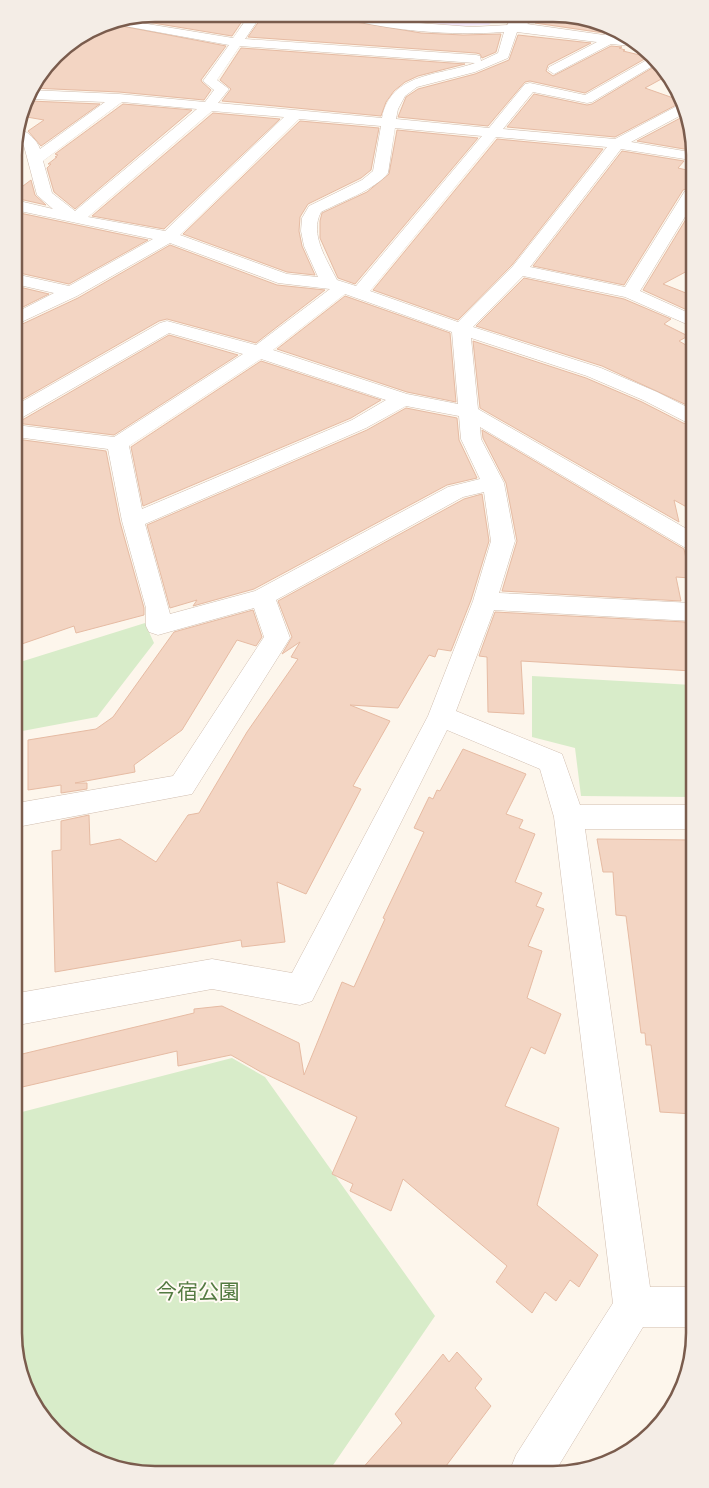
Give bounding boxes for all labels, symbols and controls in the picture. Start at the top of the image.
park label: 今宿公園 [156,1279,240,1303]

